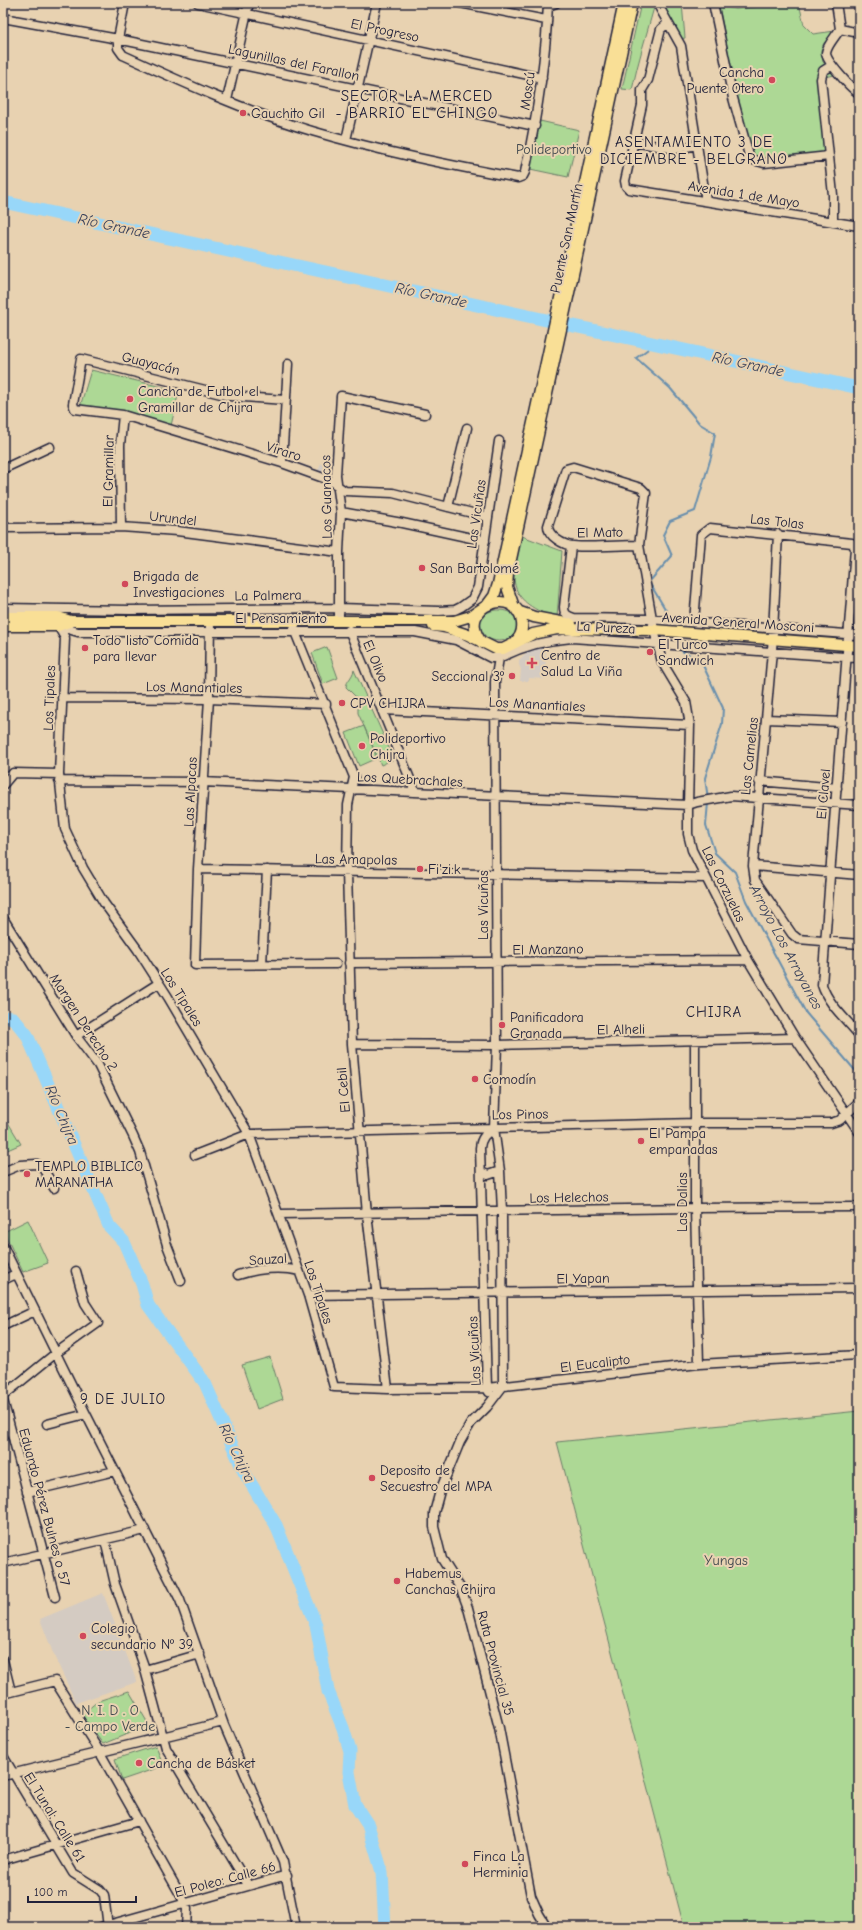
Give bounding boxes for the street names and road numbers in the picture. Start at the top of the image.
street label: El Progreso [349,15,421,46]
street label: Lagunillas del Farallon [227,40,361,85]
street label: Moscú [516,71,539,111]
street label: Avenida 1 de Mayo [687,177,801,212]
street label: Puente San Martín [547,182,586,295]
street label: Guayacán [120,348,182,379]
street label: El Gramillar [99,434,118,507]
street label: Viraro [264,438,304,465]
street label: Los Guanacos [317,455,336,539]
street label: Las Vicuñas [463,478,490,550]
street label: Urundel [148,508,198,529]
street label: Las Tolas [749,510,805,533]
street label: El Mato [577,524,623,541]
street label: La Palmera [234,586,302,605]
street label: Avenida General Mosconi [661,609,815,636]
street label: El Pensamiento [235,610,327,627]
street label: La Pureza [576,617,636,638]
street label: El Olivo [359,637,392,685]
street label: Los Tipales [40,665,59,731]
street label: Los Manantiales [146,678,243,697]
street label: Los Manantiales [488,693,586,716]
street label: Las Camelias [737,716,762,796]
street label: Las Alpacas [180,756,201,827]
street label: Los Quebrachales [357,768,464,791]
street label: El Clavel [813,768,834,820]
street label: Las Corzuelas [698,843,749,925]
street label: Las Amapolas [315,850,397,869]
street label: Las Vicuñas [475,870,492,940]
street label: El Manzano [512,940,584,959]
street label: Los Tipales [157,965,206,1030]
street label: Margen Derecho 2 [46,970,121,1074]
street label: El Alheli [597,1021,645,1038]
street label: El Cebil [333,1067,354,1113]
street label: Los Pinos [492,1106,549,1123]
street label: Las Dalias [674,1172,691,1232]
street label: Los Helechos [529,1188,609,1207]
street label: Sauzal [248,1250,288,1269]
street label: Los Tipales [300,1258,337,1326]
street label: El Yapan [556,1270,610,1287]
street label: Las Vicuñas [464,1315,485,1386]
street label: El Eucalipto [559,1351,631,1376]
street label: Eduardo Pérez Bulnes o 57 [15,1426,74,1588]
street label: Ruta Provincial 35 [473,1609,518,1717]
street label: El Tunal: Calle 61 [20,1769,89,1865]
street label: El Poleo: Calle 66 [173,1858,278,1901]

